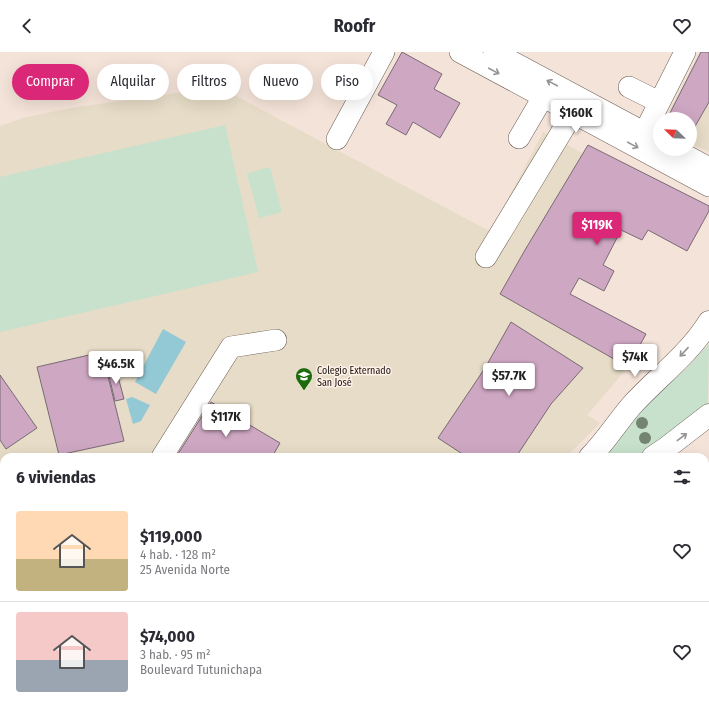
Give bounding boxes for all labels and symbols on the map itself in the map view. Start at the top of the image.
one-way arrow [488,67,500,75]
one-way arrow [546,79,558,87]
pin: $160K [548,100,604,134]
north arrow [653,112,697,156]
one-way arrow [627,142,639,150]
pin: $119K [569,212,625,246]
pin: $74K [611,344,659,378]
one-way arrow [680,347,689,357]
pin: $46.5K [83,351,149,385]
pin: $57.7K [476,363,542,397]
place label: Colegio Externado San José [317,365,391,389]
school or university icon: Colegio Externado San José [294,366,314,391]
pin: $117K [198,404,254,438]
one-way arrow [676,433,687,441]

